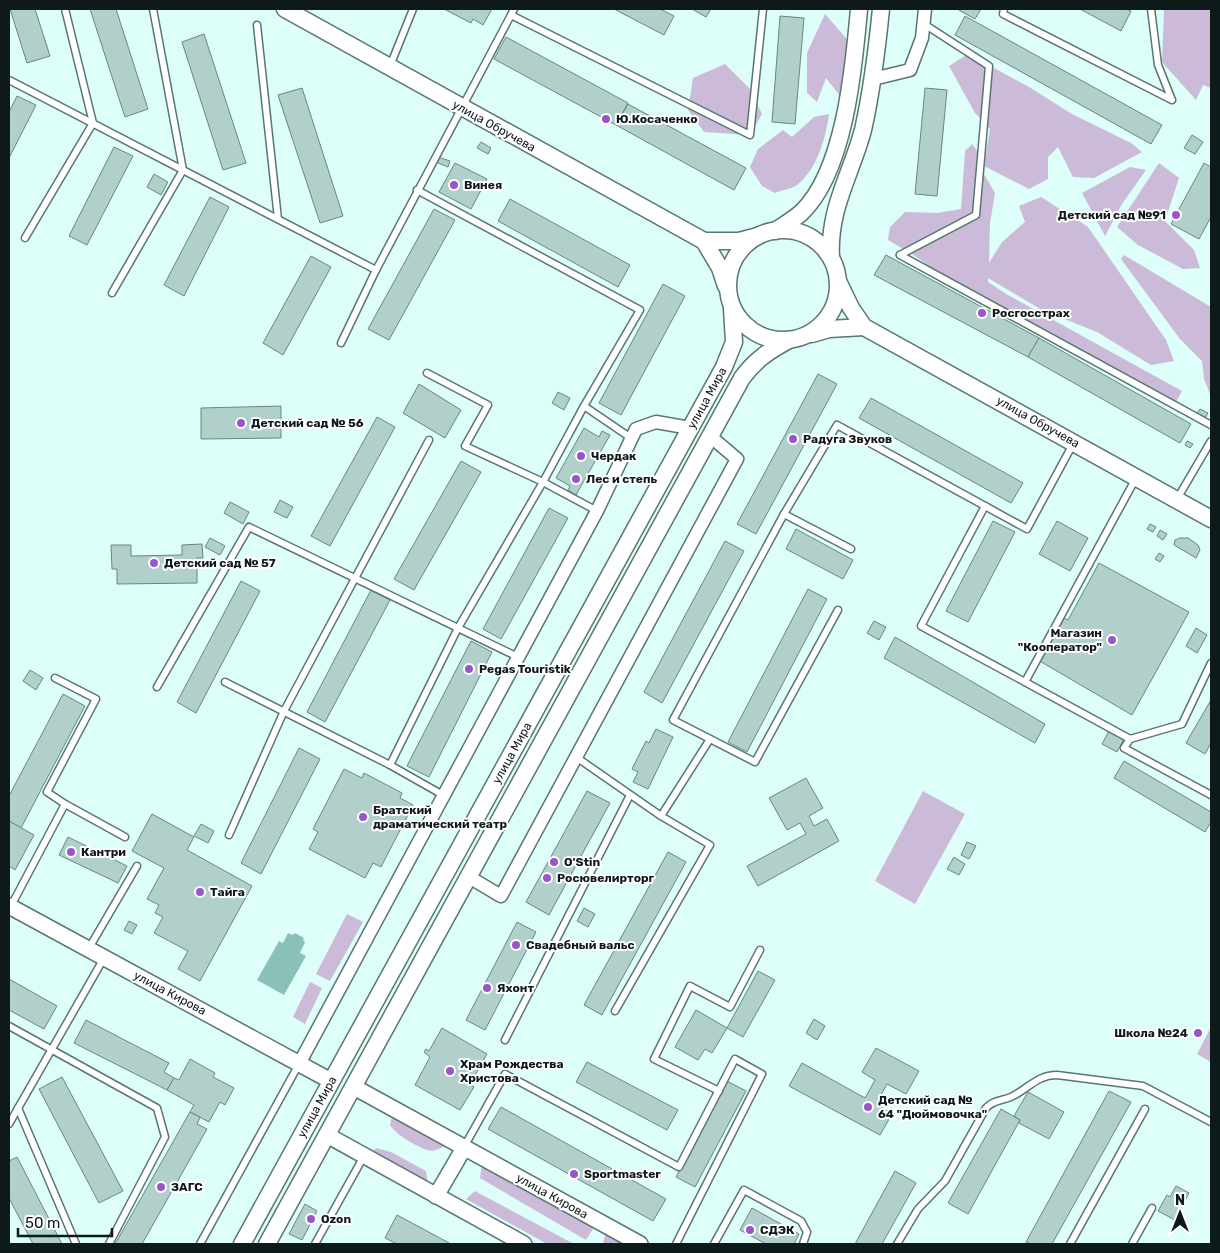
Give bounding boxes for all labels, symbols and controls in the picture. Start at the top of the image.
street label: улица Обручева [450,97,538,155]
place label: Ю.Косаченко [616,112,698,126]
marker: Ю.Косаченко [600,113,612,125]
place label: Винея [464,178,502,192]
marker: Винея [448,179,460,191]
place label: Детский сад №91 [1058,208,1166,222]
marker: Детский сад №91 [1170,209,1182,221]
place label: Росгосстрах [992,306,1070,320]
marker: Росгосстрах [976,307,988,319]
street label: улица Мира [684,365,730,431]
street label: улица Обручева [994,393,1082,451]
place label: Детский сад № 56 [251,416,364,430]
marker: Детский сад № 56 [235,417,247,429]
place label: Радуга Звуков [803,432,892,446]
marker: Радуга Звуков [787,433,799,445]
place label: Чердак [591,449,637,463]
marker: Чердак [575,450,587,462]
place label: Лес и степь [586,472,657,486]
marker: Лес и степь [570,473,582,485]
place label: Детский сад № 57 [164,556,276,570]
marker: Детский сад № 57 [148,557,160,569]
place label: Магазин "Кооператор" [1018,626,1102,654]
marker: Магазин "Кооператор" [1106,634,1118,646]
place label: Pegas Touristik [479,662,571,676]
marker: Pegas Touristik [463,663,475,675]
street label: улица Мира [489,720,535,786]
place label: Братский драматический театр [373,803,507,831]
marker: Братский драматический театр [357,811,369,823]
place label: Кантри [81,845,126,859]
marker: Кантри [65,846,77,858]
place label: O'Stin [564,855,600,869]
marker: O'Stin [548,856,560,868]
place label: Росювелирторг [557,871,655,885]
marker: Росювелирторг [541,872,553,884]
place label: Тайга [210,885,245,899]
marker: Тайга [194,886,206,898]
place label: Свадебный вальс [526,938,635,952]
marker: Свадебный вальс [510,939,522,951]
street label: улица Кирова [131,968,209,1018]
place label: Яхонт [497,981,534,995]
marker: Яхонт [481,982,493,994]
place label: Школа №24 [1114,1026,1188,1040]
marker: Школа №24 [1192,1027,1204,1039]
place label: Храм Рождества Христова [460,1057,564,1085]
marker: Храм Рождества Христова [444,1065,456,1077]
street label: улица Мира [294,1074,340,1140]
place label: Детский сад № 64 "Дюймовочка" [878,1093,987,1121]
marker: Детский сад № 64 "Дюймовочка" [862,1101,874,1113]
place label: Sportmaster [584,1167,661,1181]
marker: Sportmaster [568,1168,580,1180]
street label: улица Кирова [514,1171,590,1221]
place label: ЗАГС [171,1180,203,1194]
marker: ЗАГС [155,1181,167,1193]
north arrow [1155,1188,1205,1238]
text: N [1175,1192,1185,1209]
scale bar [18,1206,111,1238]
place label: Ozon [321,1212,351,1226]
marker: Ozon [305,1213,317,1225]
text: 50 m [25,1214,60,1232]
place label: СДЭК [760,1223,795,1237]
marker: СДЭК [744,1224,756,1236]

